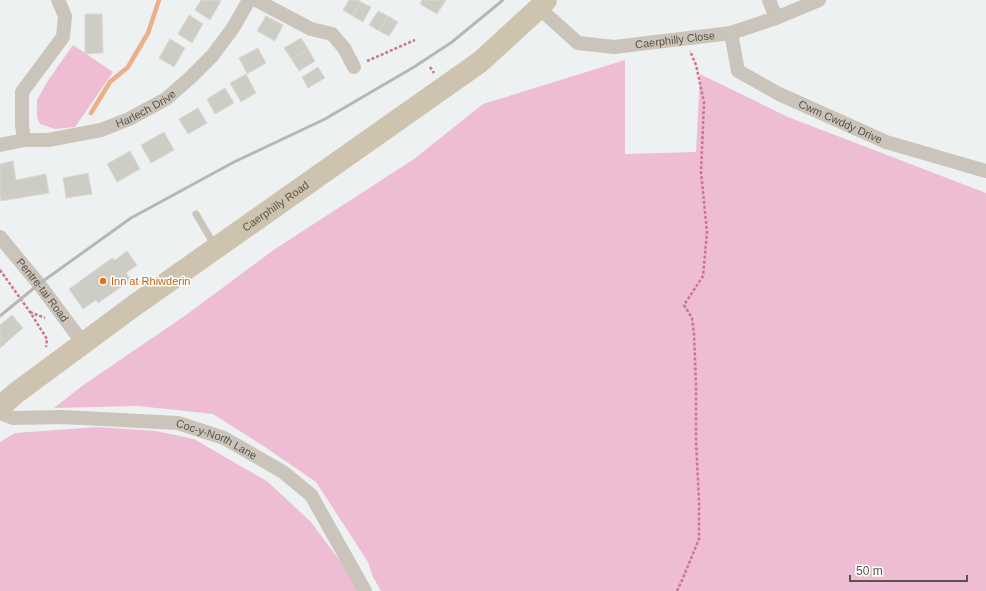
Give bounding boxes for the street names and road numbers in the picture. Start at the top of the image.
street label: Caerphilly Close [634,29,715,50]
street label: Harlech Drive [114,87,178,130]
street label: Cwm Cwddy Drive [797,98,884,146]
street label: Caerphilly Road [240,179,311,234]
street label: Pentre-tai Road [14,256,71,324]
street label: Coc-y-North Lane [175,417,259,462]

